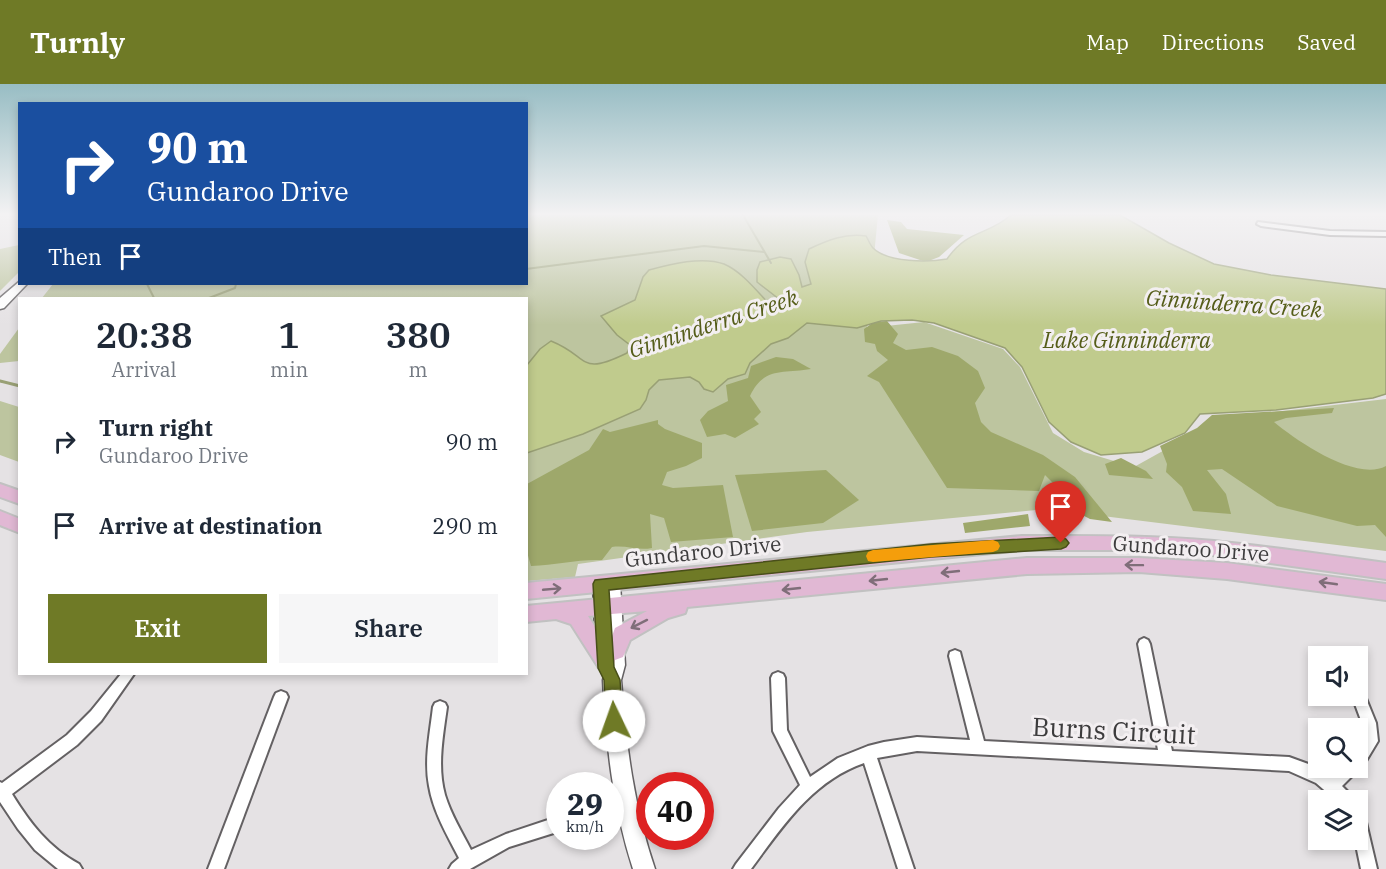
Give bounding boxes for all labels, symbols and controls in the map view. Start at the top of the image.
text: Turnly [30,24,125,61]
text: Map [1086,28,1129,56]
text: Directions [1162,28,1264,56]
text: Saved [1297,28,1356,56]
text: 90 m [147,120,248,175]
icon: right [48,126,126,204]
text: Gundaroo Drive [147,173,349,208]
icon: arrive [114,240,147,273]
text: Then [48,242,102,271]
water label: Ginninderra Creek [625,282,802,364]
water label: Ginninderra Creek [1145,282,1323,324]
text: 20:38 [95,311,193,358]
text: 1 [278,311,300,358]
text: 380 [386,311,451,358]
water label: Lake Ginninderra [1042,325,1211,354]
text: Arrival [111,356,177,383]
text: min [270,356,308,383]
text: m [409,356,428,383]
text: Turn right [99,413,213,442]
icon: right [48,425,81,458]
text: 90 m [446,427,498,456]
text: Gundaroo Drive [99,442,248,469]
pin [1035,481,1086,543]
icon: arrive [1044,490,1077,523]
icon: arrive [48,509,81,542]
text: Arrive at destination [99,511,322,540]
text: 290 m [432,511,498,540]
street label: Gundaroo Drive [624,529,782,573]
street label: Gundaroo Drive [1112,529,1270,567]
one-way arrow [1125,560,1145,571]
one-way arrow [940,567,960,578]
one-way arrow [868,575,888,586]
one-way arrow [1319,577,1339,588]
one-way arrow [541,583,561,594]
one-way arrow [781,584,801,595]
button: Exit [48,594,267,663]
button: Share [279,594,498,663]
one-way arrow [630,618,648,630]
map controls [1308,646,1368,850]
button: sound [1308,646,1368,706]
position arrow [582,689,646,753]
street label: Burns Circuit [1031,709,1197,751]
button: search [1308,718,1368,778]
speed limit sign: 40 [636,772,714,850]
text: 29 [567,784,603,823]
button: layers [1308,790,1368,850]
text: km/h [566,817,604,836]

